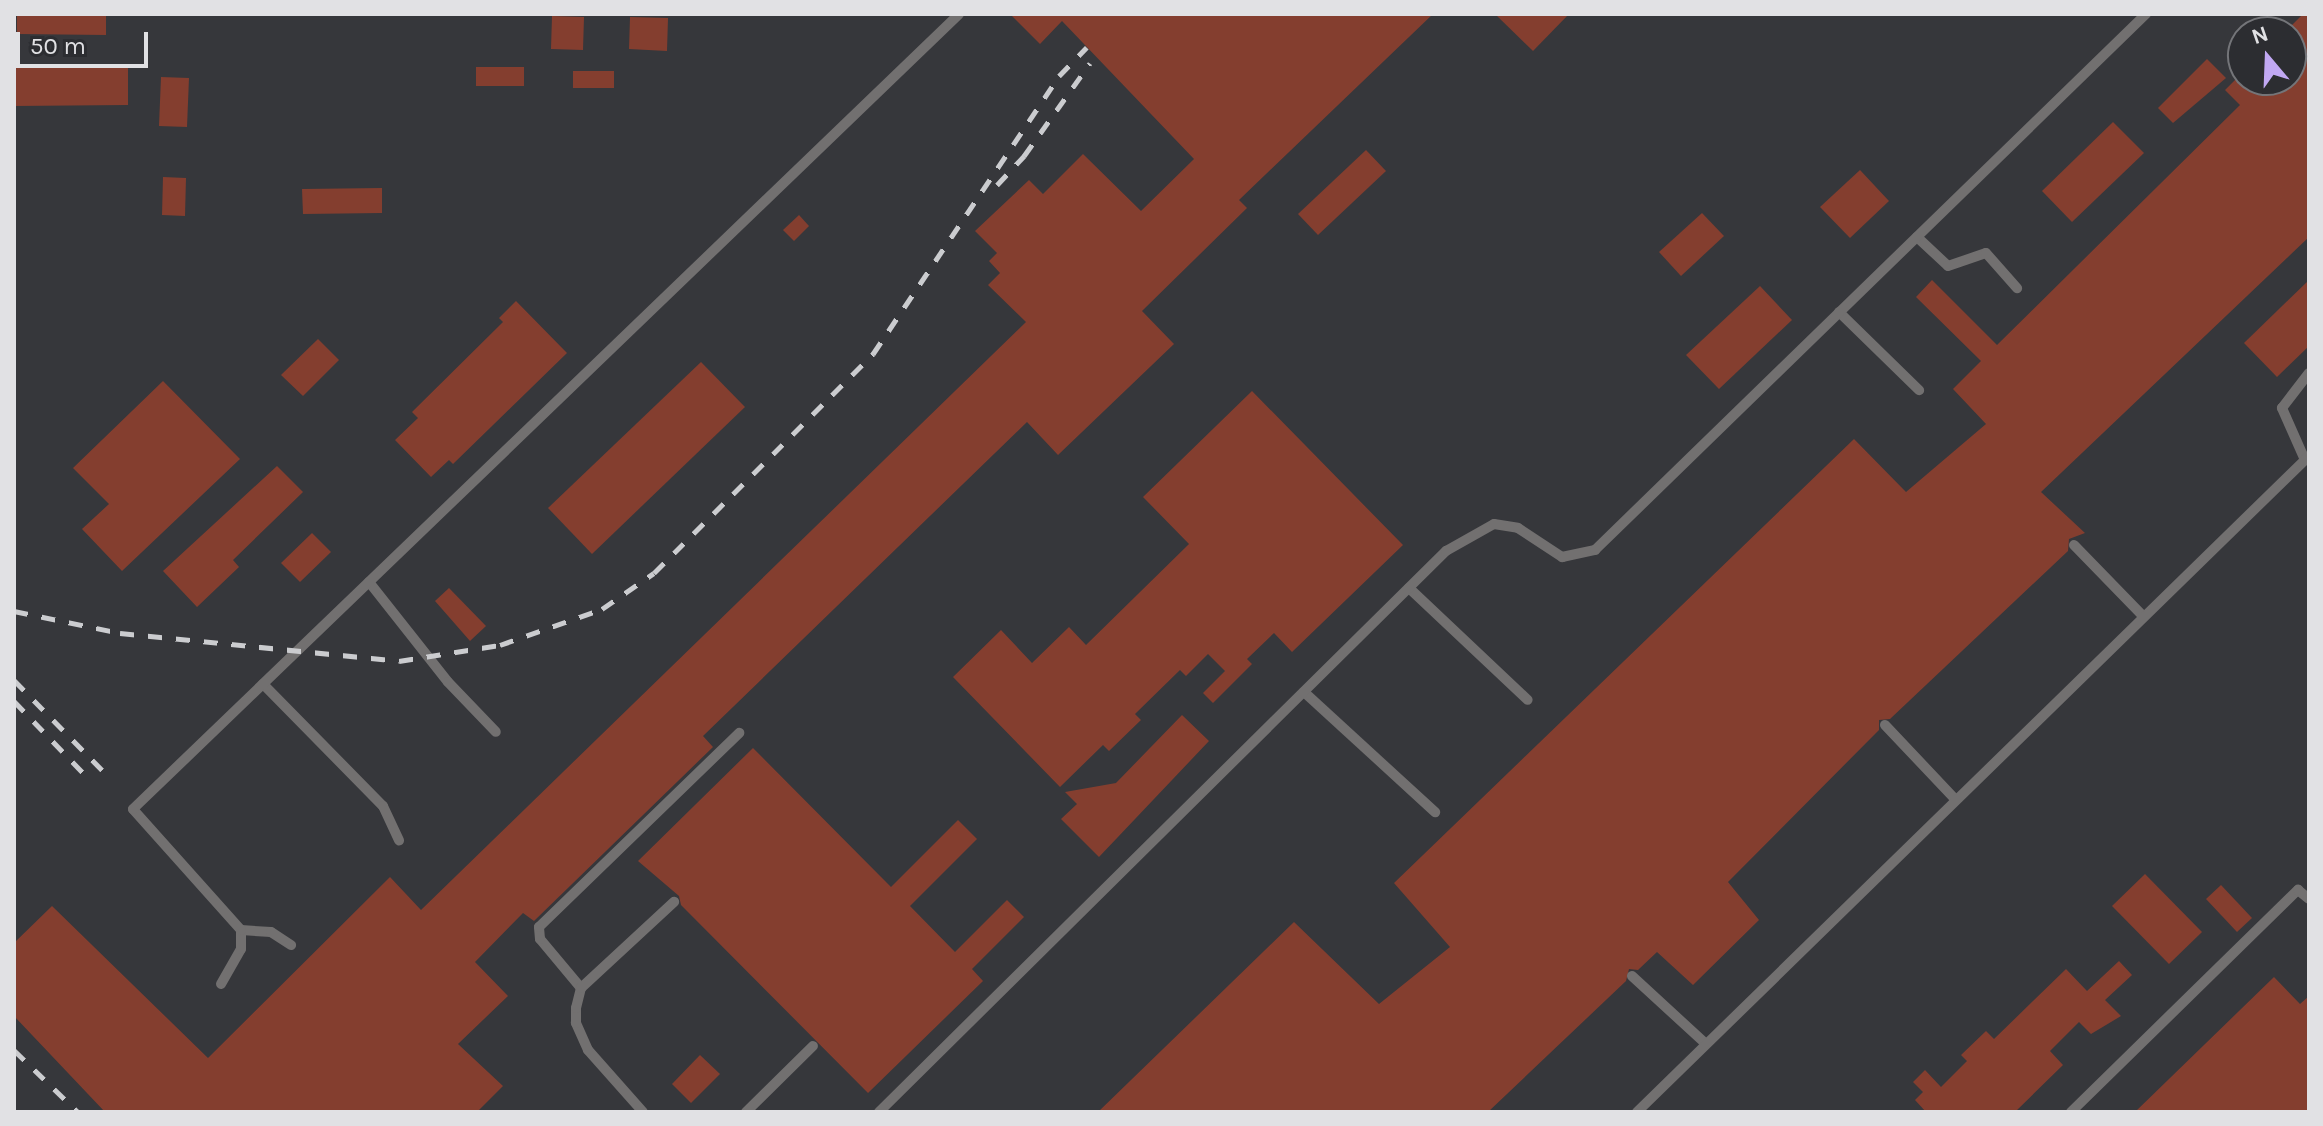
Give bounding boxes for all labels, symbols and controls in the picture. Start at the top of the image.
scale bar [20,16,152,66]
north arrow [2227,16,2307,96]
text: N [2248,20,2272,50]
text: 50 m [30,32,86,60]

